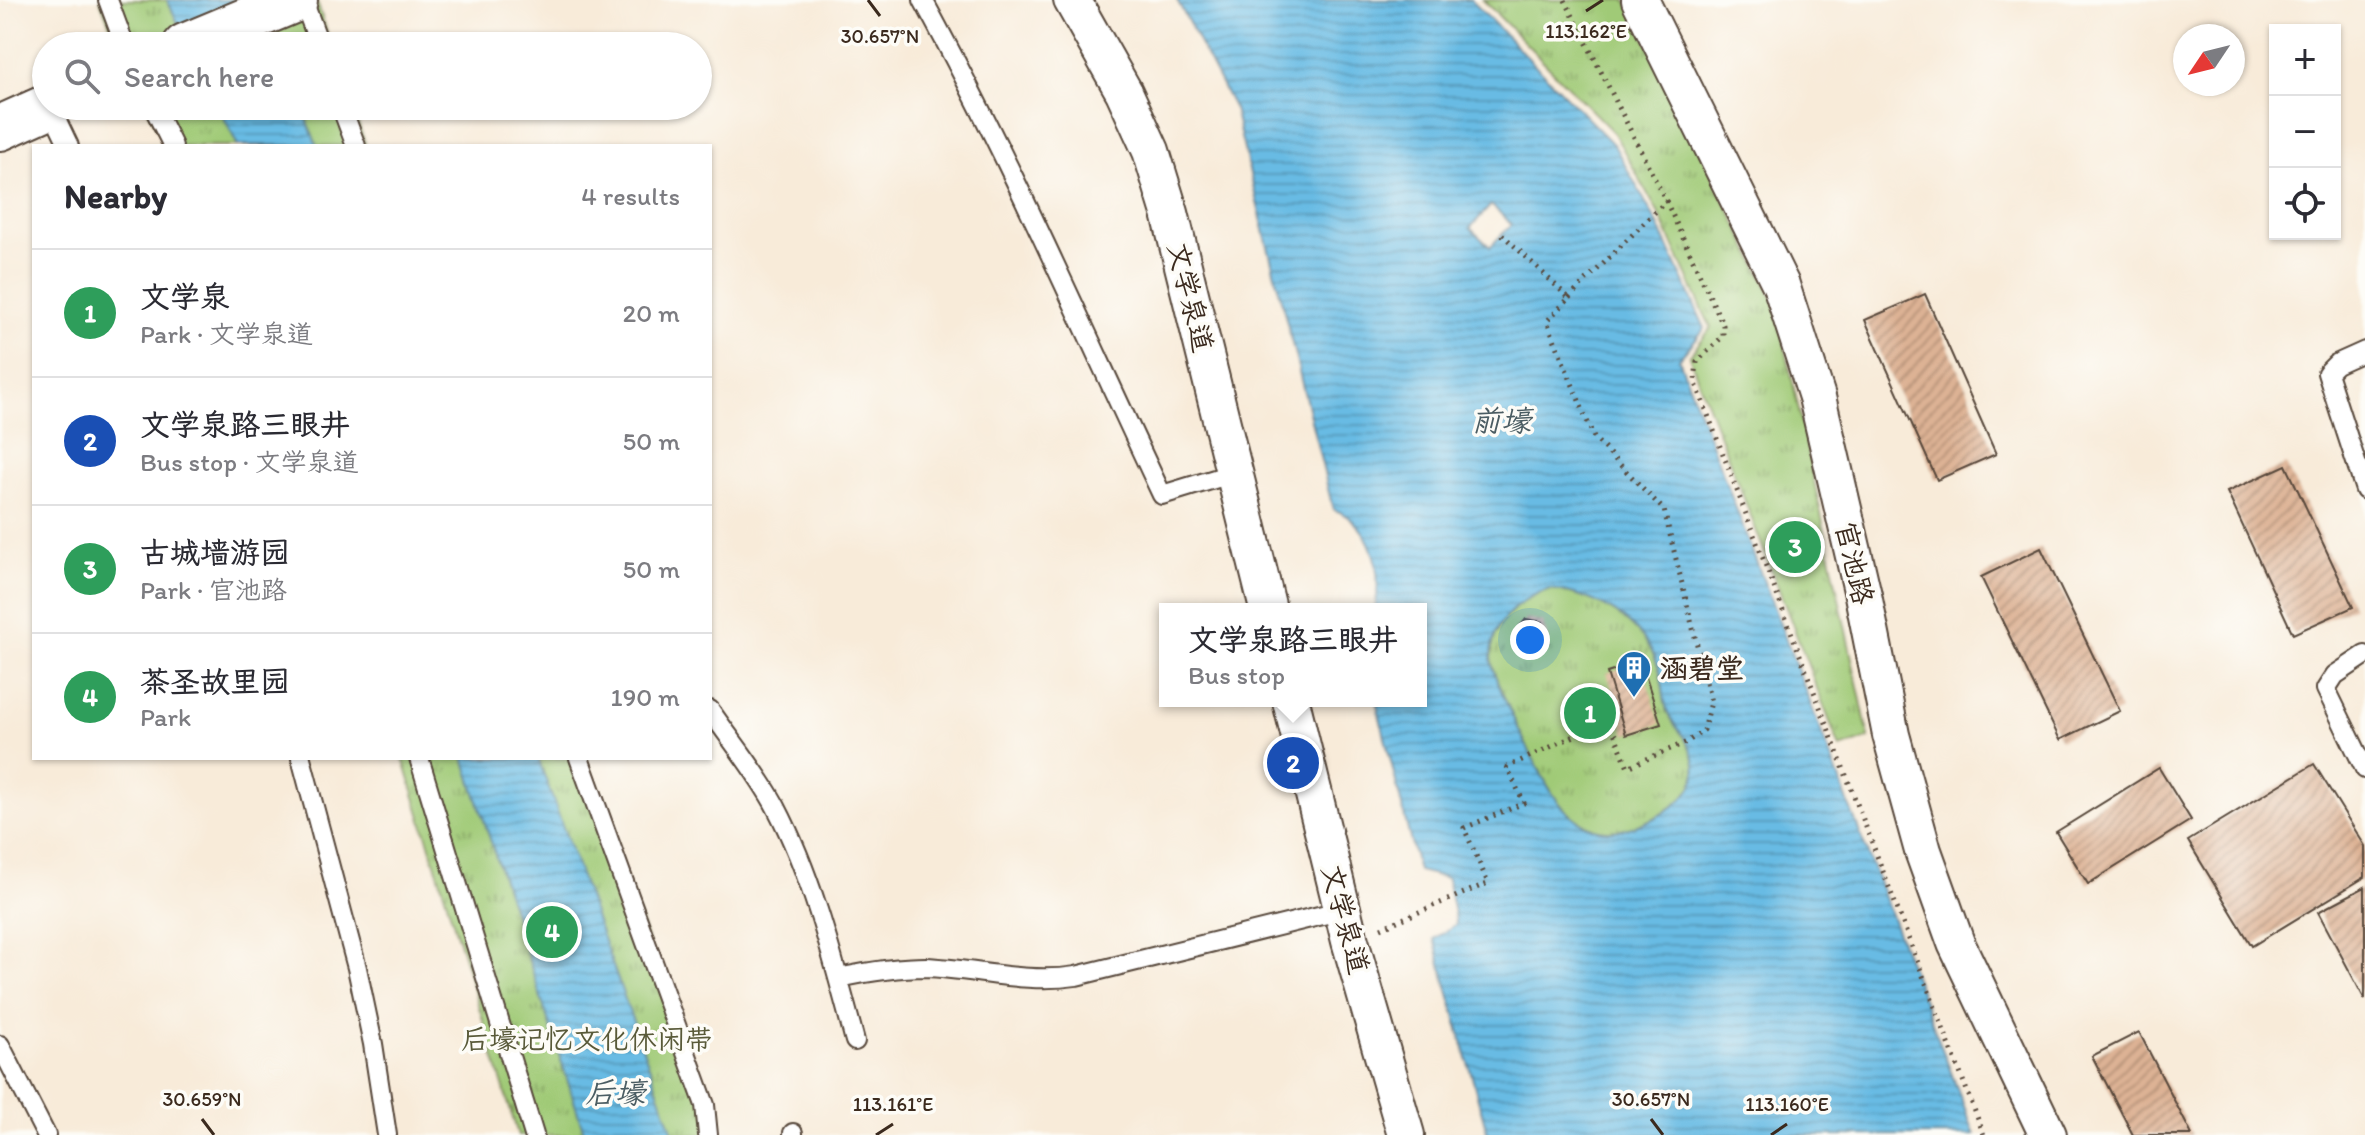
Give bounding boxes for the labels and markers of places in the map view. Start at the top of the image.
pin: 3 [1769,517,1821,577]
building icon: 涵碧堂 [1615,649,1653,699]
place label: 涵碧堂 [1660,651,1744,685]
pin: 1 [1564,683,1616,743]
pin: 2 [1267,733,1319,793]
pin: 4 [526,902,578,962]

